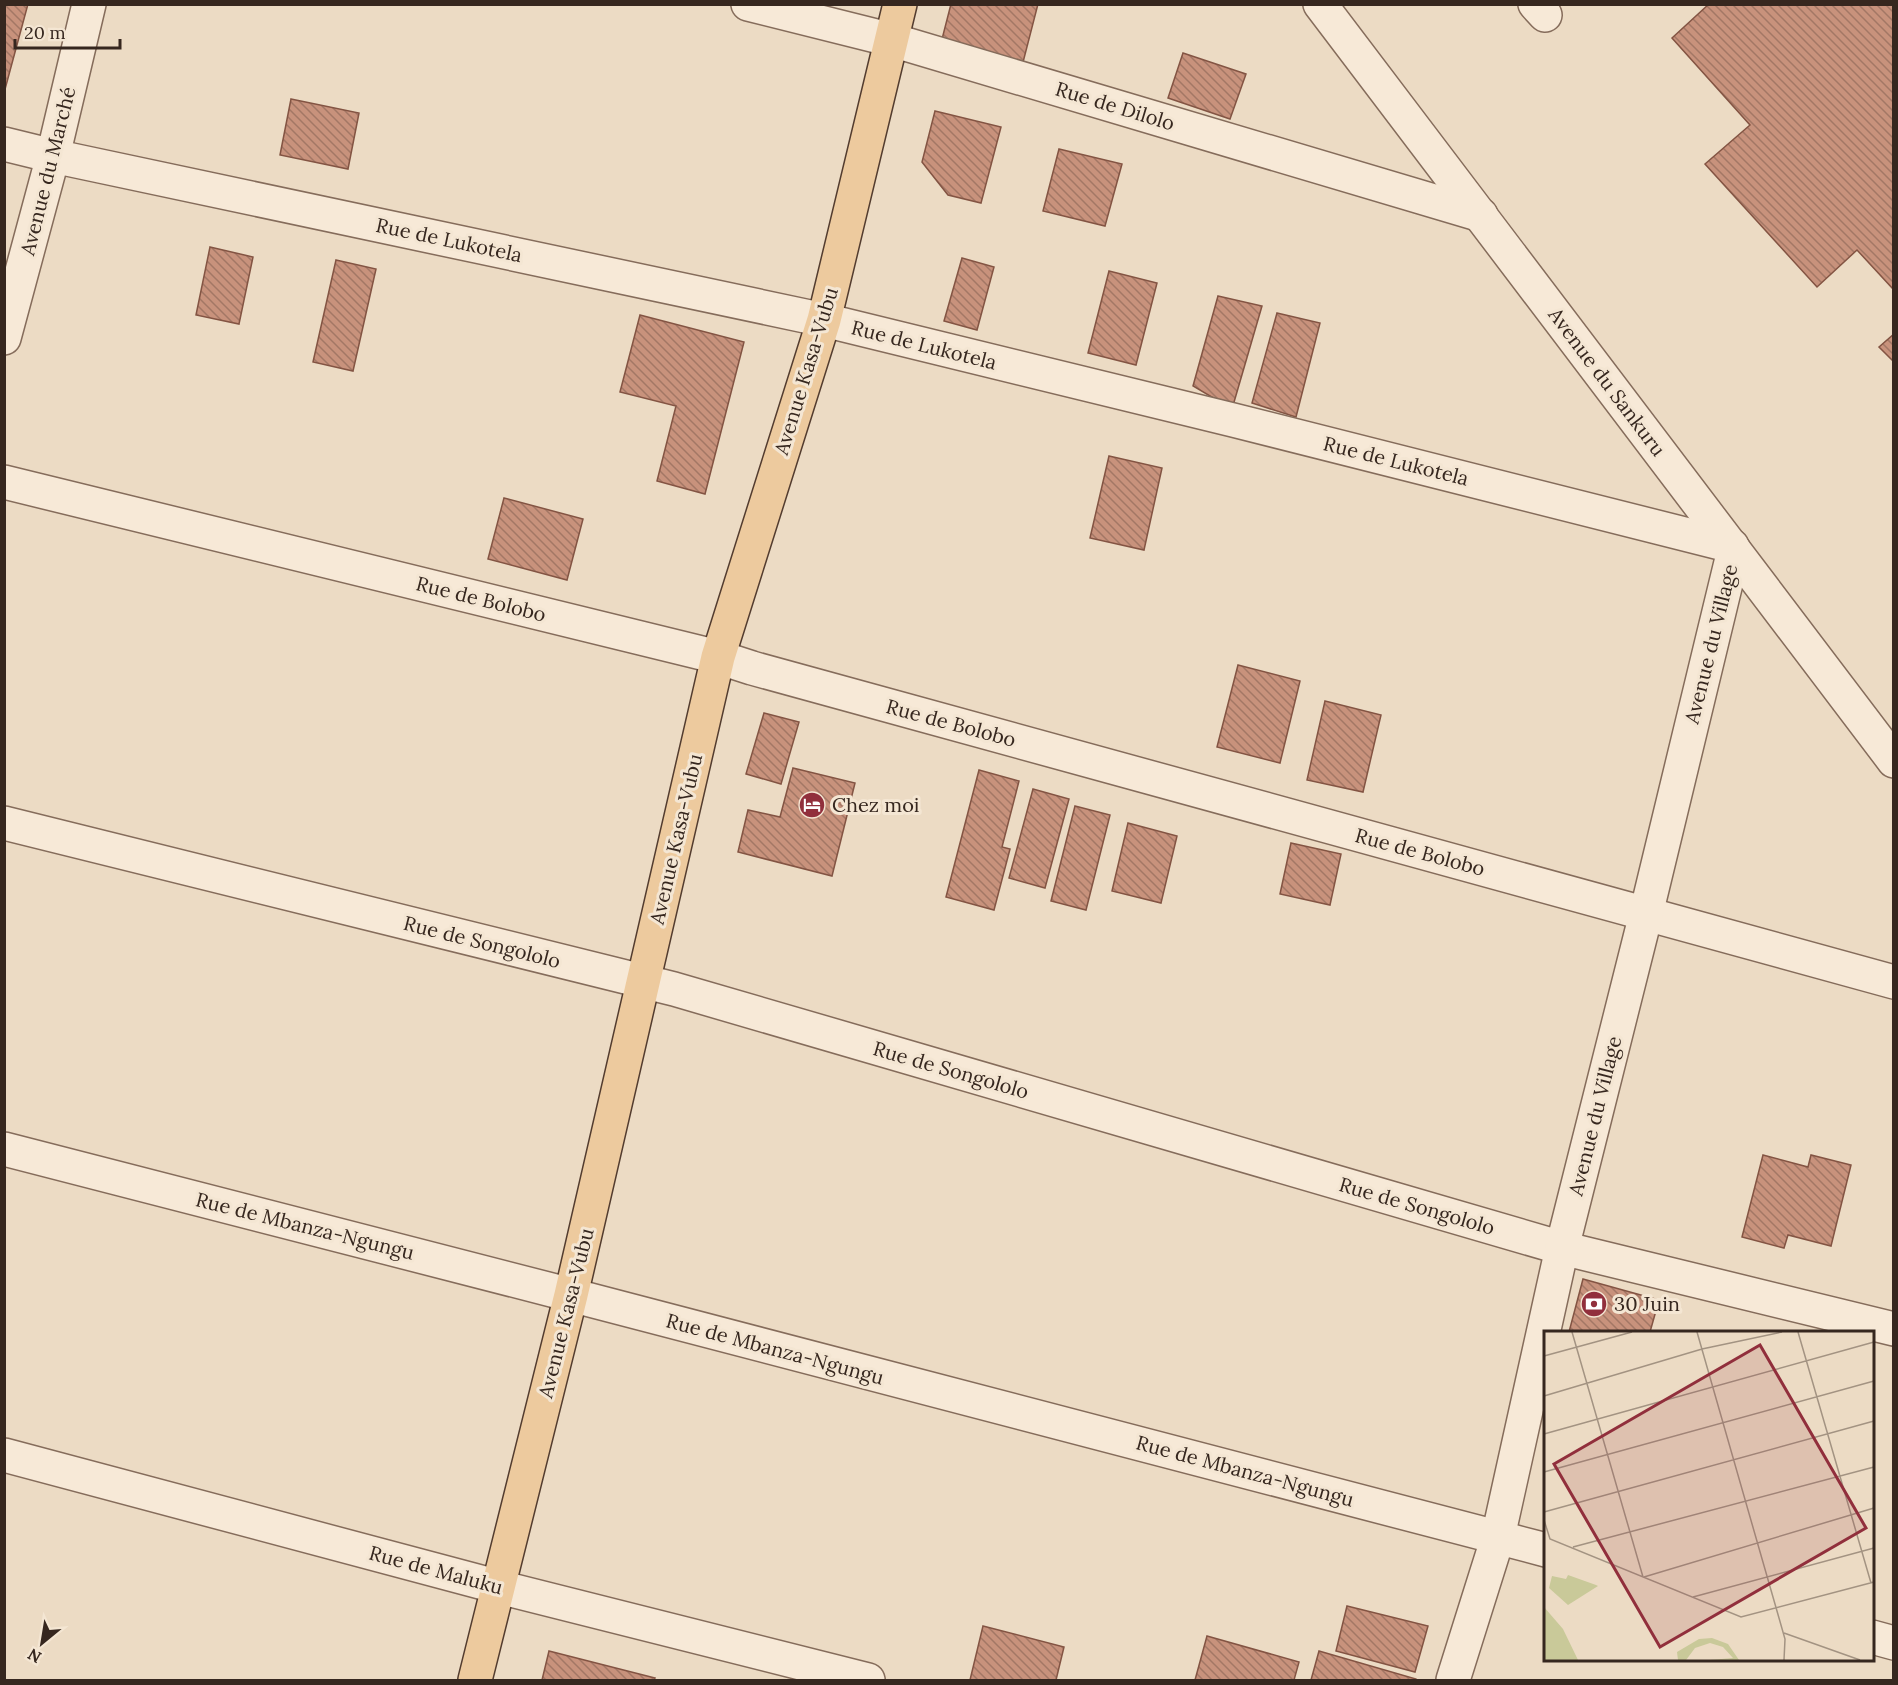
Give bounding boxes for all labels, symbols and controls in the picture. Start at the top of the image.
scale bar [15,12,120,50]
text: 20 m [24,21,66,44]
street label: Rue de Dilolo [1052,76,1178,136]
street label: Avenue du Marché [14,84,81,259]
street label: Rue de Lukotela [374,212,524,267]
street label: Avenue Kasa-Vubu [768,284,843,459]
street label: Avenue du Sankuru [1543,302,1671,461]
street label: Rue de Lukotela [849,314,999,375]
street label: Rue de Lukotela [1321,430,1471,491]
street label: Avenue du Village [1678,561,1742,727]
street label: Rue de Bolobo [413,570,549,627]
street label: Rue de Bolobo [884,693,1019,752]
street label: Avenue Kasa-Vubu [644,751,707,928]
hotel icon: Chez moi [797,790,827,820]
place label: Chez moi [832,792,919,817]
street label: Rue de Bolobo [1353,822,1488,881]
street label: Rue de Songololo [401,910,563,973]
street label: Avenue du Village [1562,1033,1626,1199]
street label: Rue de Songololo [870,1035,1032,1104]
street label: Rue de Songololo [1336,1171,1498,1240]
street label: Rue de Mbanza-Ngungu [193,1186,417,1265]
street label: Avenue Kasa-Vubu [532,1225,599,1401]
bank icon: 30 Juin [1579,1289,1609,1319]
place label: 30 Juin [1614,1291,1680,1316]
street label: Rue de Mbanza-Ngungu [664,1307,887,1390]
inset map [1544,1331,1874,1661]
street label: Rue de Mbanza-Ngungu [1134,1429,1357,1512]
street label: Rue de Maluku [367,1540,506,1599]
north arrow [12,1613,72,1673]
text: N [24,1644,45,1668]

